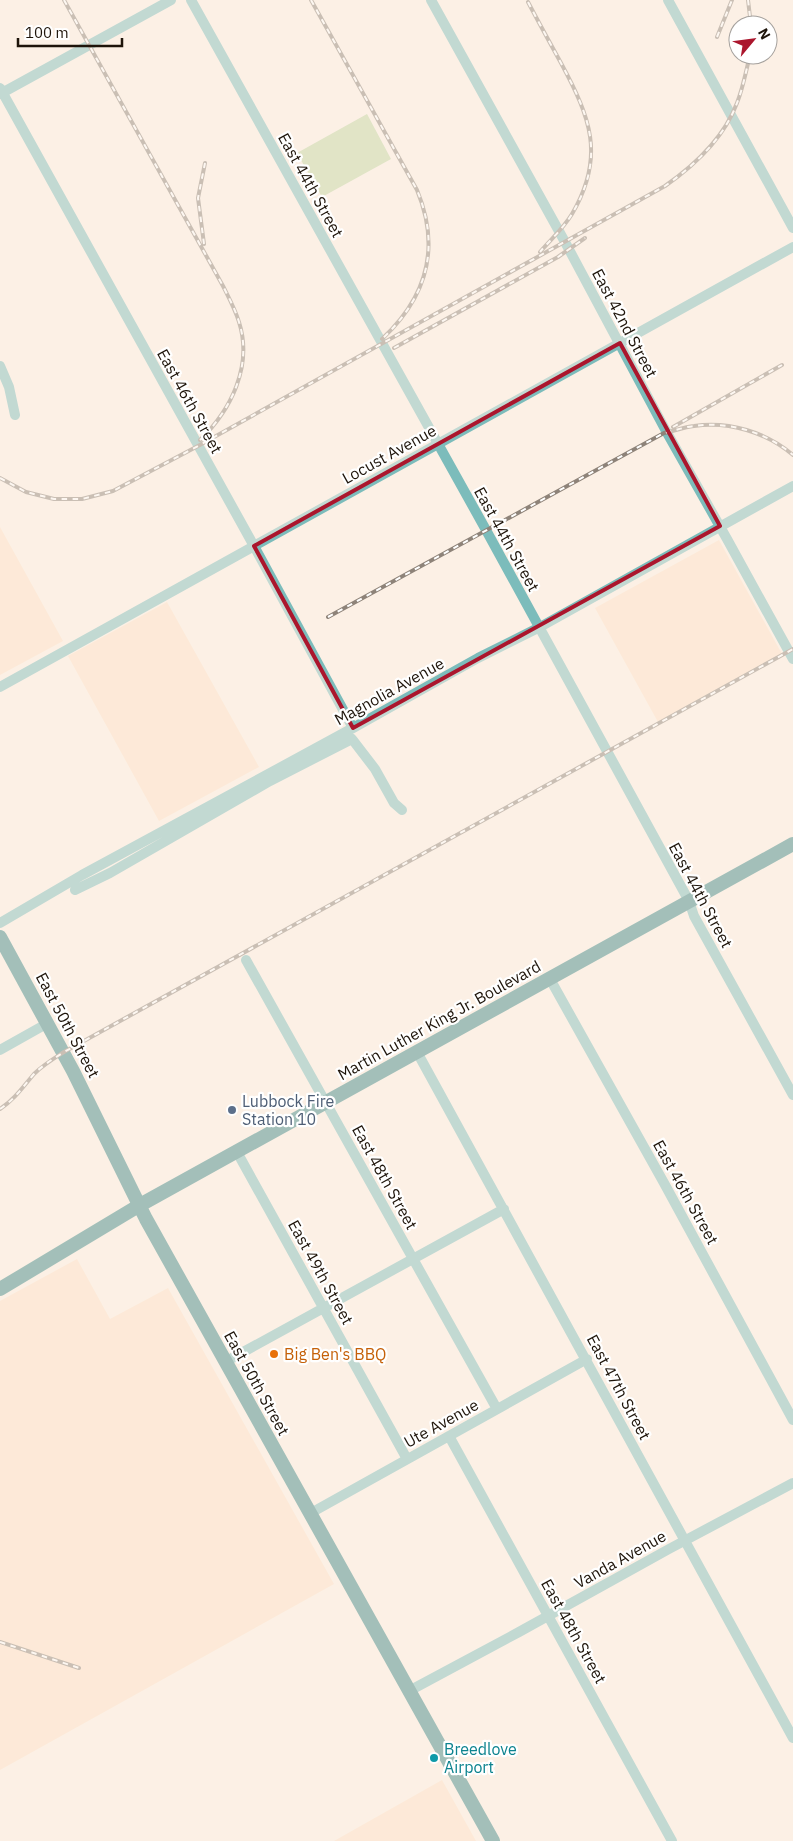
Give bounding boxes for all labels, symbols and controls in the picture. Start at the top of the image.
scale bar [18,15,121,47]
north arrow [728,15,778,65]
text: 100 m [25,23,69,42]
text: N [754,25,775,42]
street label: East 44th Street [274,129,348,241]
street label: East 42nd Street [588,265,662,381]
street label: East 46th Street [153,345,227,457]
street label: Locust Avenue [338,420,440,488]
street label: East 44th Street [470,483,544,595]
street label: Magnolia Avenue [331,653,447,729]
street label: East 44th Street [665,839,737,951]
street label: Martin Luther King Jr. Boulevard [334,956,544,1084]
street label: East 50th Street [32,969,104,1081]
place label: Lubbock Fire Station 10 [242,1091,334,1129]
marker: Lubbock Fire Station 10 [226,1104,238,1116]
street label: East 48th Street [348,1121,422,1233]
street label: East 46th Street [649,1136,723,1248]
street label: East 49th Street [284,1216,358,1328]
street label: East 50th Street [220,1327,294,1439]
street label: East 47th Street [583,1331,655,1443]
place label: Big Ben's BBQ [284,1344,386,1364]
marker: Big Ben's BBQ [268,1348,280,1360]
street label: Ute Avenue [400,1394,482,1452]
street label: Vanda Avenue [571,1525,670,1592]
street label: East 48th Street [537,1575,611,1687]
place label: Breedlove Airport [444,1739,517,1777]
marker: Breedlove Airport [428,1752,440,1764]

